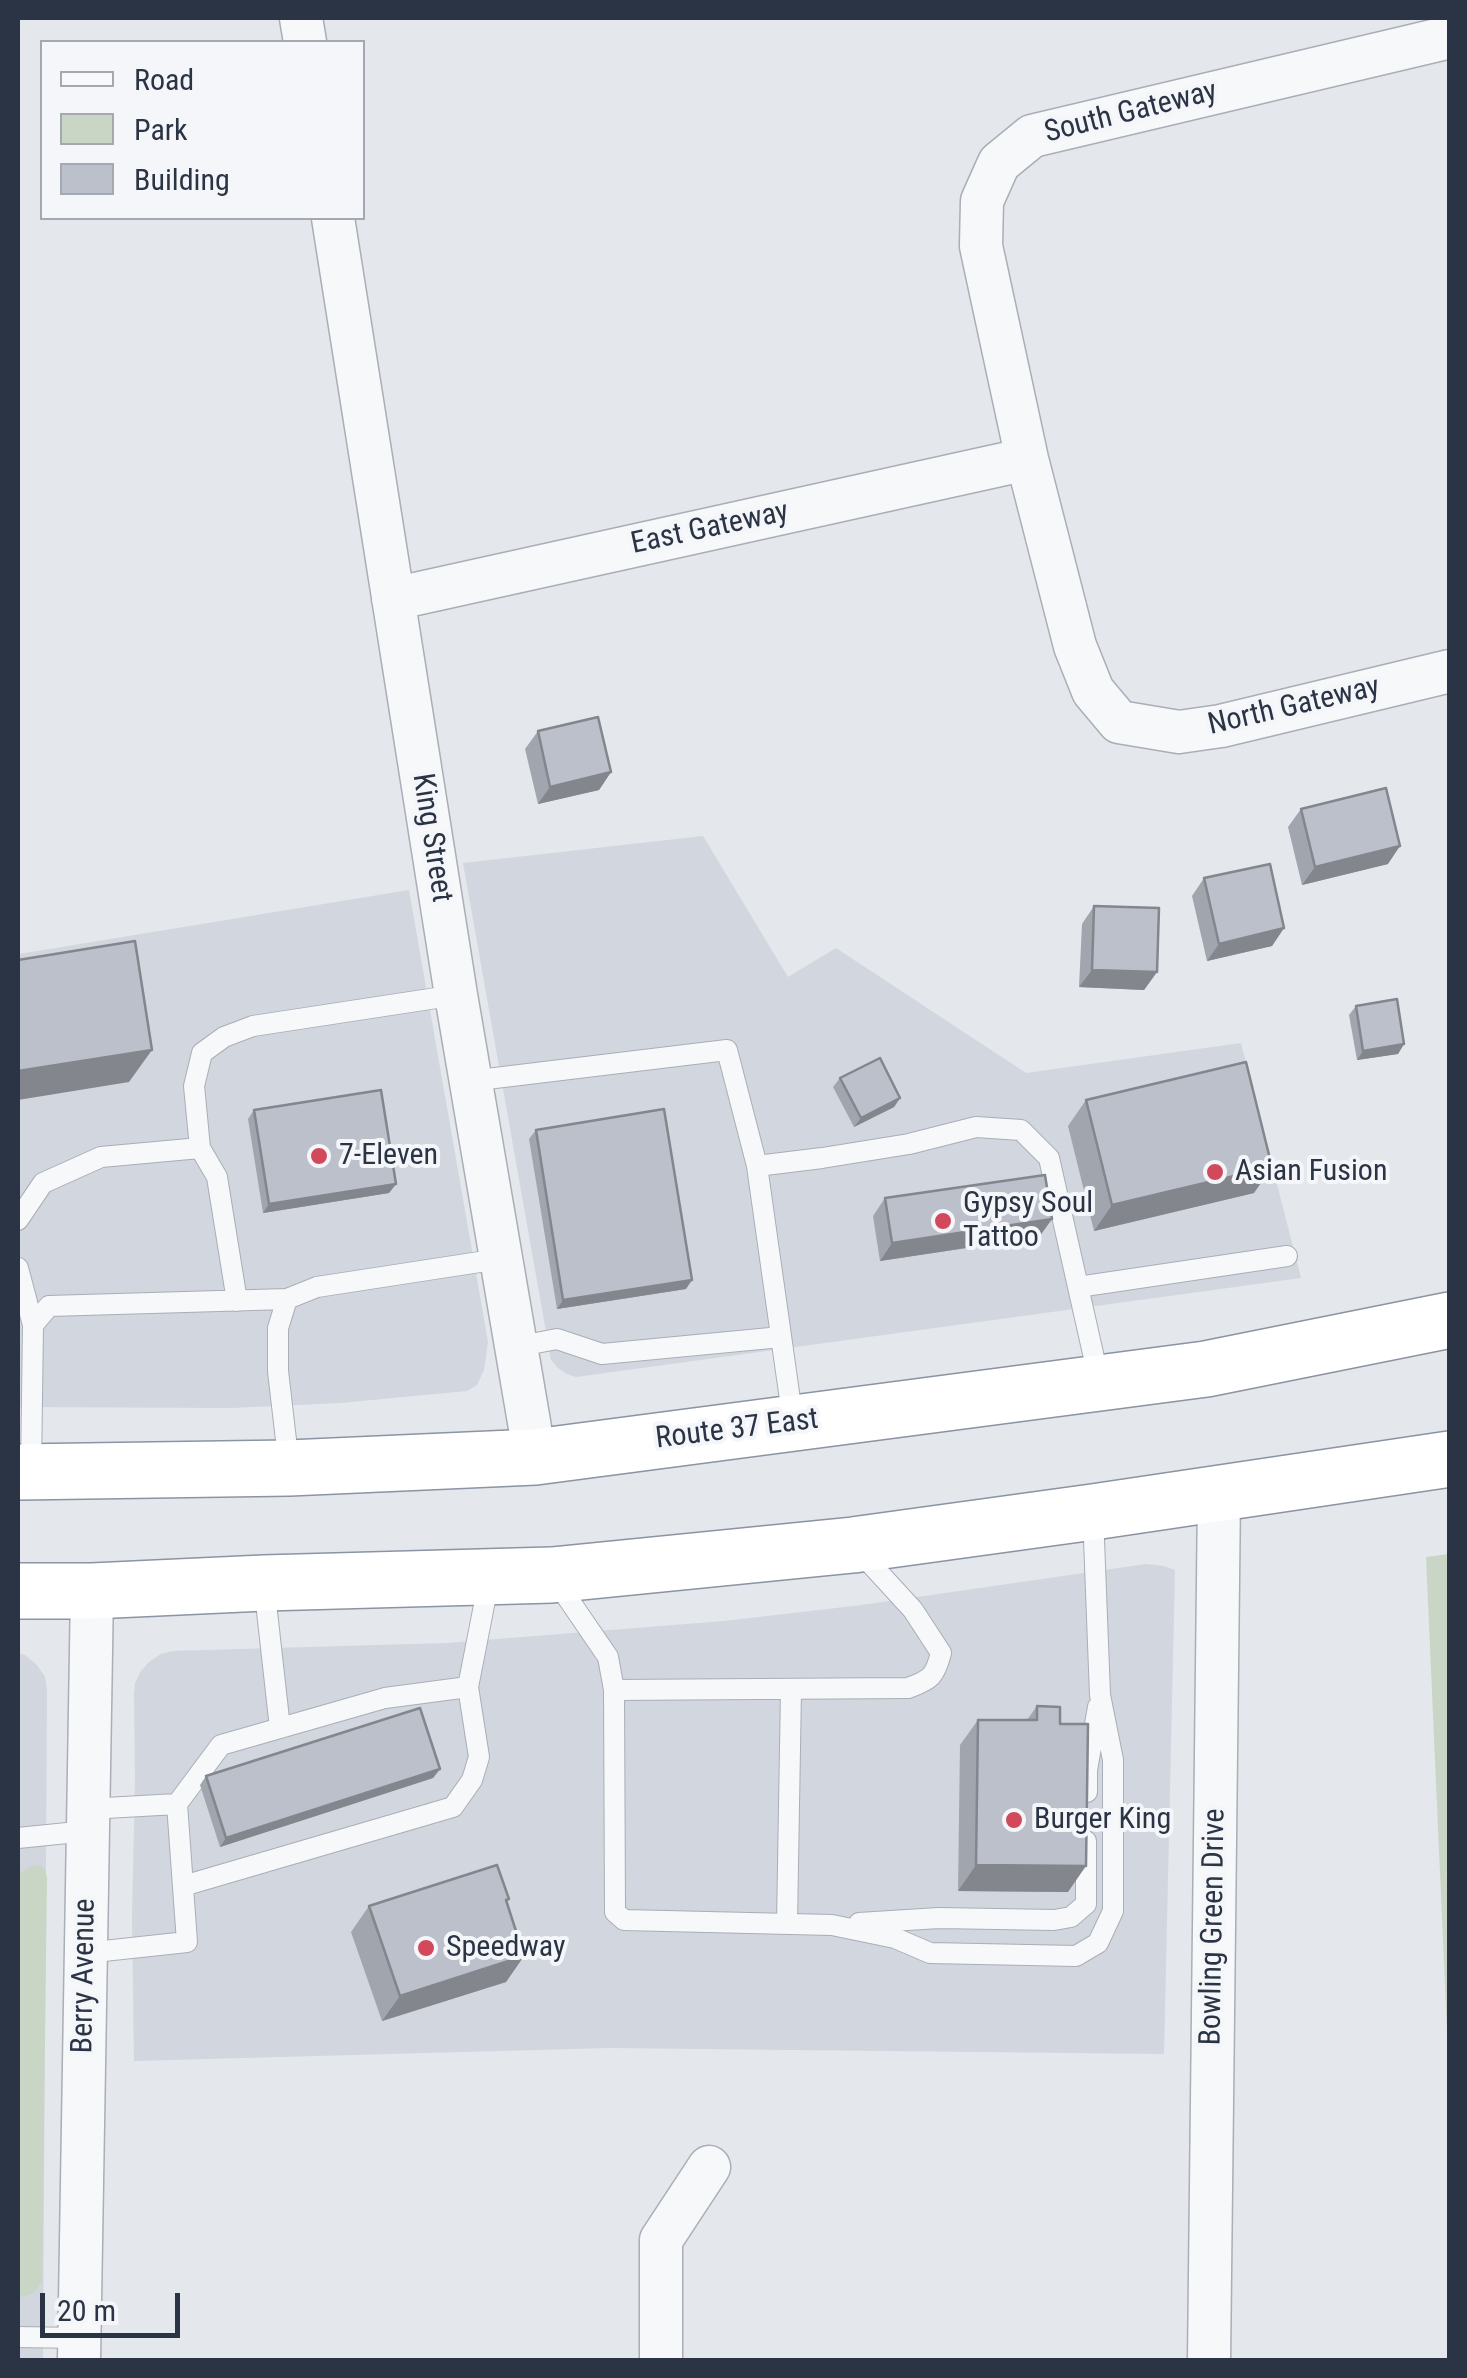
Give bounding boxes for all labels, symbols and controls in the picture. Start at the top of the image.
legend [40,40,365,220]
text: Road [134,62,194,97]
street label: South Gateway [1041,74,1221,152]
text: Park [134,112,188,147]
text: Building [134,162,230,197]
street label: East Gateway [628,495,792,563]
street label: North Gateway [1205,670,1383,744]
street label: King Street [403,771,459,905]
place label: 7-Eleven [339,1138,438,1174]
marker: 7-Eleven [308,1145,330,1167]
place label: Asian Fusion [1235,1154,1387,1190]
marker: Asian Fusion [1204,1161,1226,1183]
place label: Gypsy Soul Tattoo [963,1186,1093,1256]
marker: Gypsy Soul Tattoo [932,1210,954,1232]
street label: Route 37 East [654,1402,820,1458]
place label: Burger King [1034,1802,1171,1838]
street label: Bowling Green Drive [1194,1808,1234,2046]
marker: Burger King [1003,1809,1025,1831]
street label: Berry Avenue [66,1898,104,2054]
place label: Speedway [446,1930,566,1966]
marker: Speedway [415,1937,437,1959]
scale bar [45,2273,185,2335]
text: 20 m [57,2293,116,2328]

